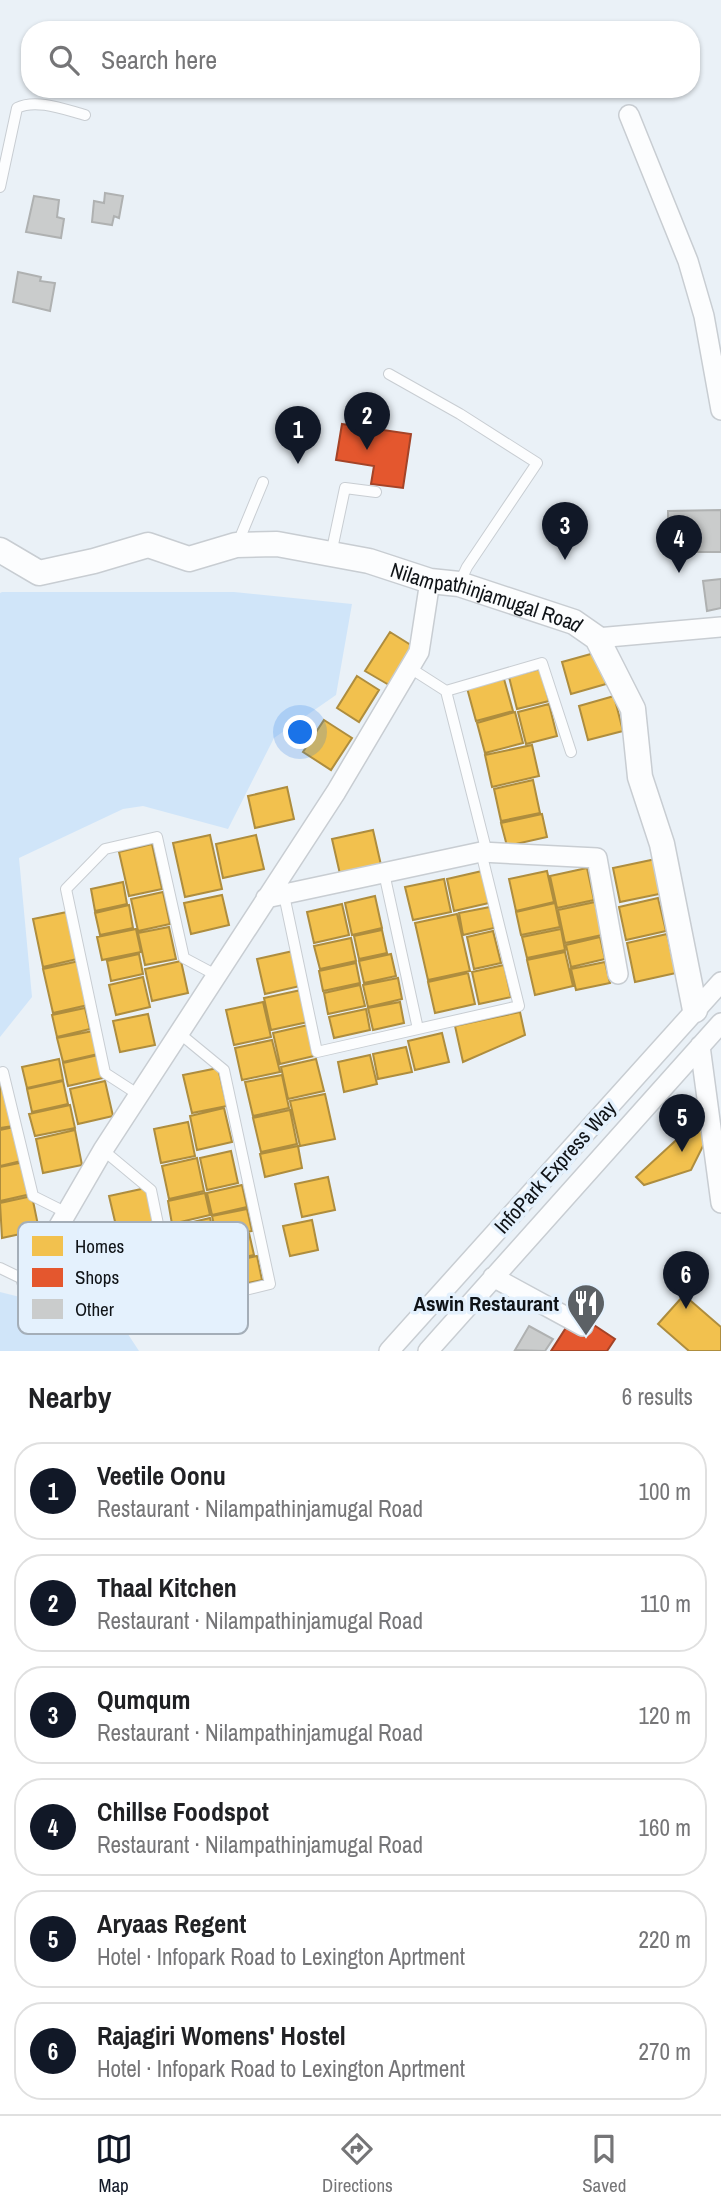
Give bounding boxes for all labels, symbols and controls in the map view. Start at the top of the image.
search box [21,21,700,98]
icon: search [45,41,83,79]
text: Search here [101,42,217,77]
pin: 2 [344,392,390,450]
pin: 1 [275,406,321,464]
pin: 3 [542,502,588,560]
pin: 4 [656,515,702,573]
street label: Nilampathinjamugal Road [387,555,589,639]
your location [283,715,317,749]
street label: InfoPark Express Way [487,1094,623,1240]
pin: 5 [659,1094,705,1152]
legend [18,1222,248,1334]
text: Homes [75,1233,125,1259]
pin: 6 [663,1251,709,1309]
text: Shops [75,1264,119,1290]
restaurant icon: Aswin Restaurant [565,1282,607,1337]
place label: Aswin Restaurant [414,1289,559,1318]
text: Other [75,1296,115,1322]
text: Nearby [28,1377,111,1417]
text: 6 results [622,1381,693,1412]
text: Veetile Oonu [97,1458,226,1493]
text: 1 [48,1476,58,1507]
text: 100 m [639,1476,691,1507]
text: Restaurant · Nilampathinjamugal Road [97,1493,423,1524]
text: Thaal Kitchen [97,1570,237,1605]
text: 2 [48,1588,58,1619]
text: 110 m [640,1588,691,1619]
text: Restaurant · Nilampathinjamugal Road [97,1605,423,1636]
text: Qumqum [97,1682,191,1717]
text: 3 [48,1700,58,1731]
text: 120 m [639,1700,691,1731]
text: Restaurant · Nilampathinjamugal Road [97,1717,423,1748]
text: Chillse Foodspot [97,1794,269,1829]
text: 4 [48,1812,58,1843]
text: 160 m [639,1812,691,1843]
text: Restaurant · Nilampathinjamugal Road [97,1829,423,1860]
text: Aryaas Regent [97,1906,246,1941]
text: 5 [48,1924,58,1955]
text: 220 m [639,1924,691,1955]
text: Hotel · Infopark Road to Lexington Aprtment [97,1941,465,1972]
text: Rajagiri Womens' Hostel [97,2018,346,2053]
text: 6 [48,2036,58,2067]
text: 270 m [639,2036,691,2067]
text: Hotel · Infopark Road to Lexington Aprtment [97,2053,465,2084]
tab: Map [95,2130,133,2198]
tab: Directions [322,2130,393,2198]
tab: Saved [582,2130,626,2198]

